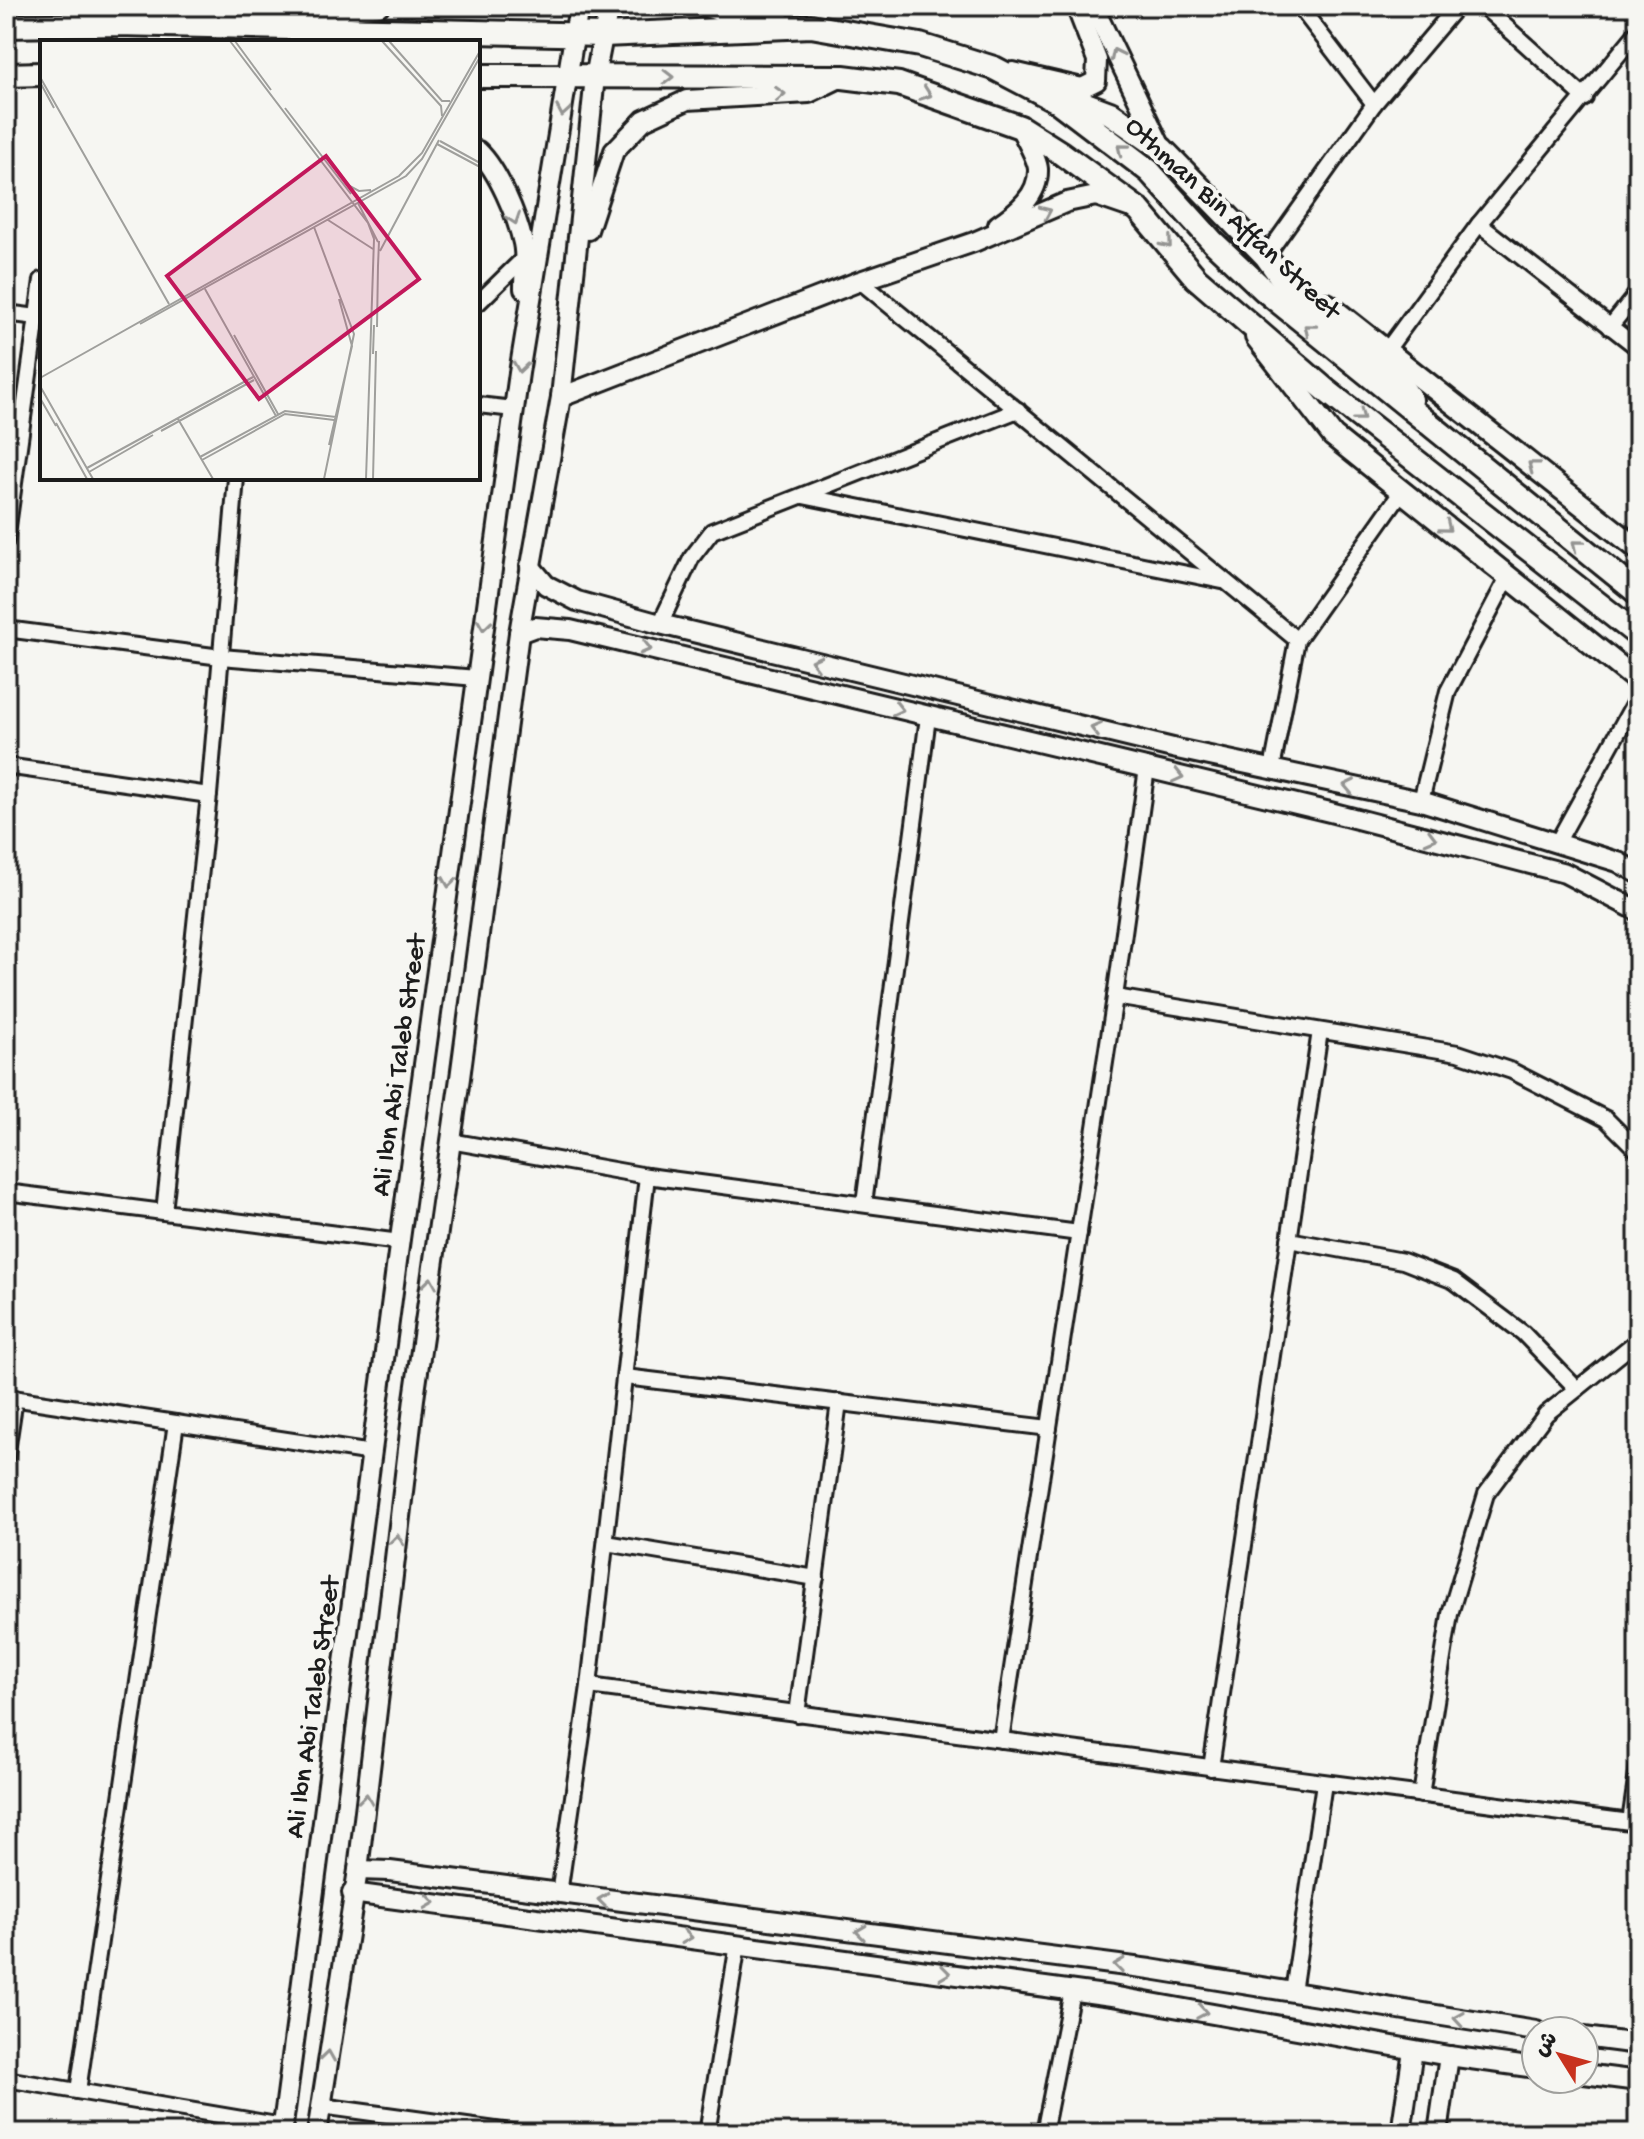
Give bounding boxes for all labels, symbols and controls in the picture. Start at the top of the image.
inset map [40,40,480,480]
one-way arrow [1110,47,1126,62]
one-way arrow [662,68,675,86]
one-way arrow [918,84,932,100]
one-way arrow [774,86,787,103]
one-way arrow [556,104,573,118]
street label: Othman Bin Affan Street [1117,111,1348,330]
one-way arrow [1117,144,1132,159]
one-way arrow [1037,206,1052,222]
one-way arrow [504,211,521,225]
one-way arrow [1157,234,1172,248]
one-way arrow [1304,324,1319,339]
one-way arrow [512,360,529,374]
one-way arrow [1351,407,1366,421]
one-way arrow [1527,461,1542,475]
one-way arrow [1437,517,1452,531]
one-way arrow [1571,540,1586,554]
one-way arrow [476,618,493,632]
one-way arrow [638,639,652,656]
one-way arrow [809,654,823,671]
one-way arrow [891,700,905,717]
one-way arrow [1089,722,1103,739]
one-way arrow [1171,767,1185,784]
one-way arrow [1343,778,1357,795]
one-way arrow [1423,829,1437,846]
one-way arrow [441,876,458,889]
street label: Ali Ibn Abi Taleb Street [366,930,436,1199]
one-way arrow [421,1276,438,1290]
one-way arrow [388,1534,405,1547]
street label: Ali Ibn Abi Taleb Street [280,1572,350,1841]
one-way arrow [357,1792,374,1805]
one-way arrow [596,1892,610,1909]
one-way arrow [423,1893,436,1910]
one-way arrow [854,1924,867,1941]
one-way arrow [680,1928,694,1945]
one-way arrow [1112,1957,1126,1974]
one-way arrow [938,1964,952,1981]
one-way arrow [1195,2003,1209,2020]
one-way arrow [1452,2011,1466,2028]
north arrow [1520,2015,1600,2095]
text: ش [1530,2028,1565,2063]
one-way arrow [319,2049,336,2063]

